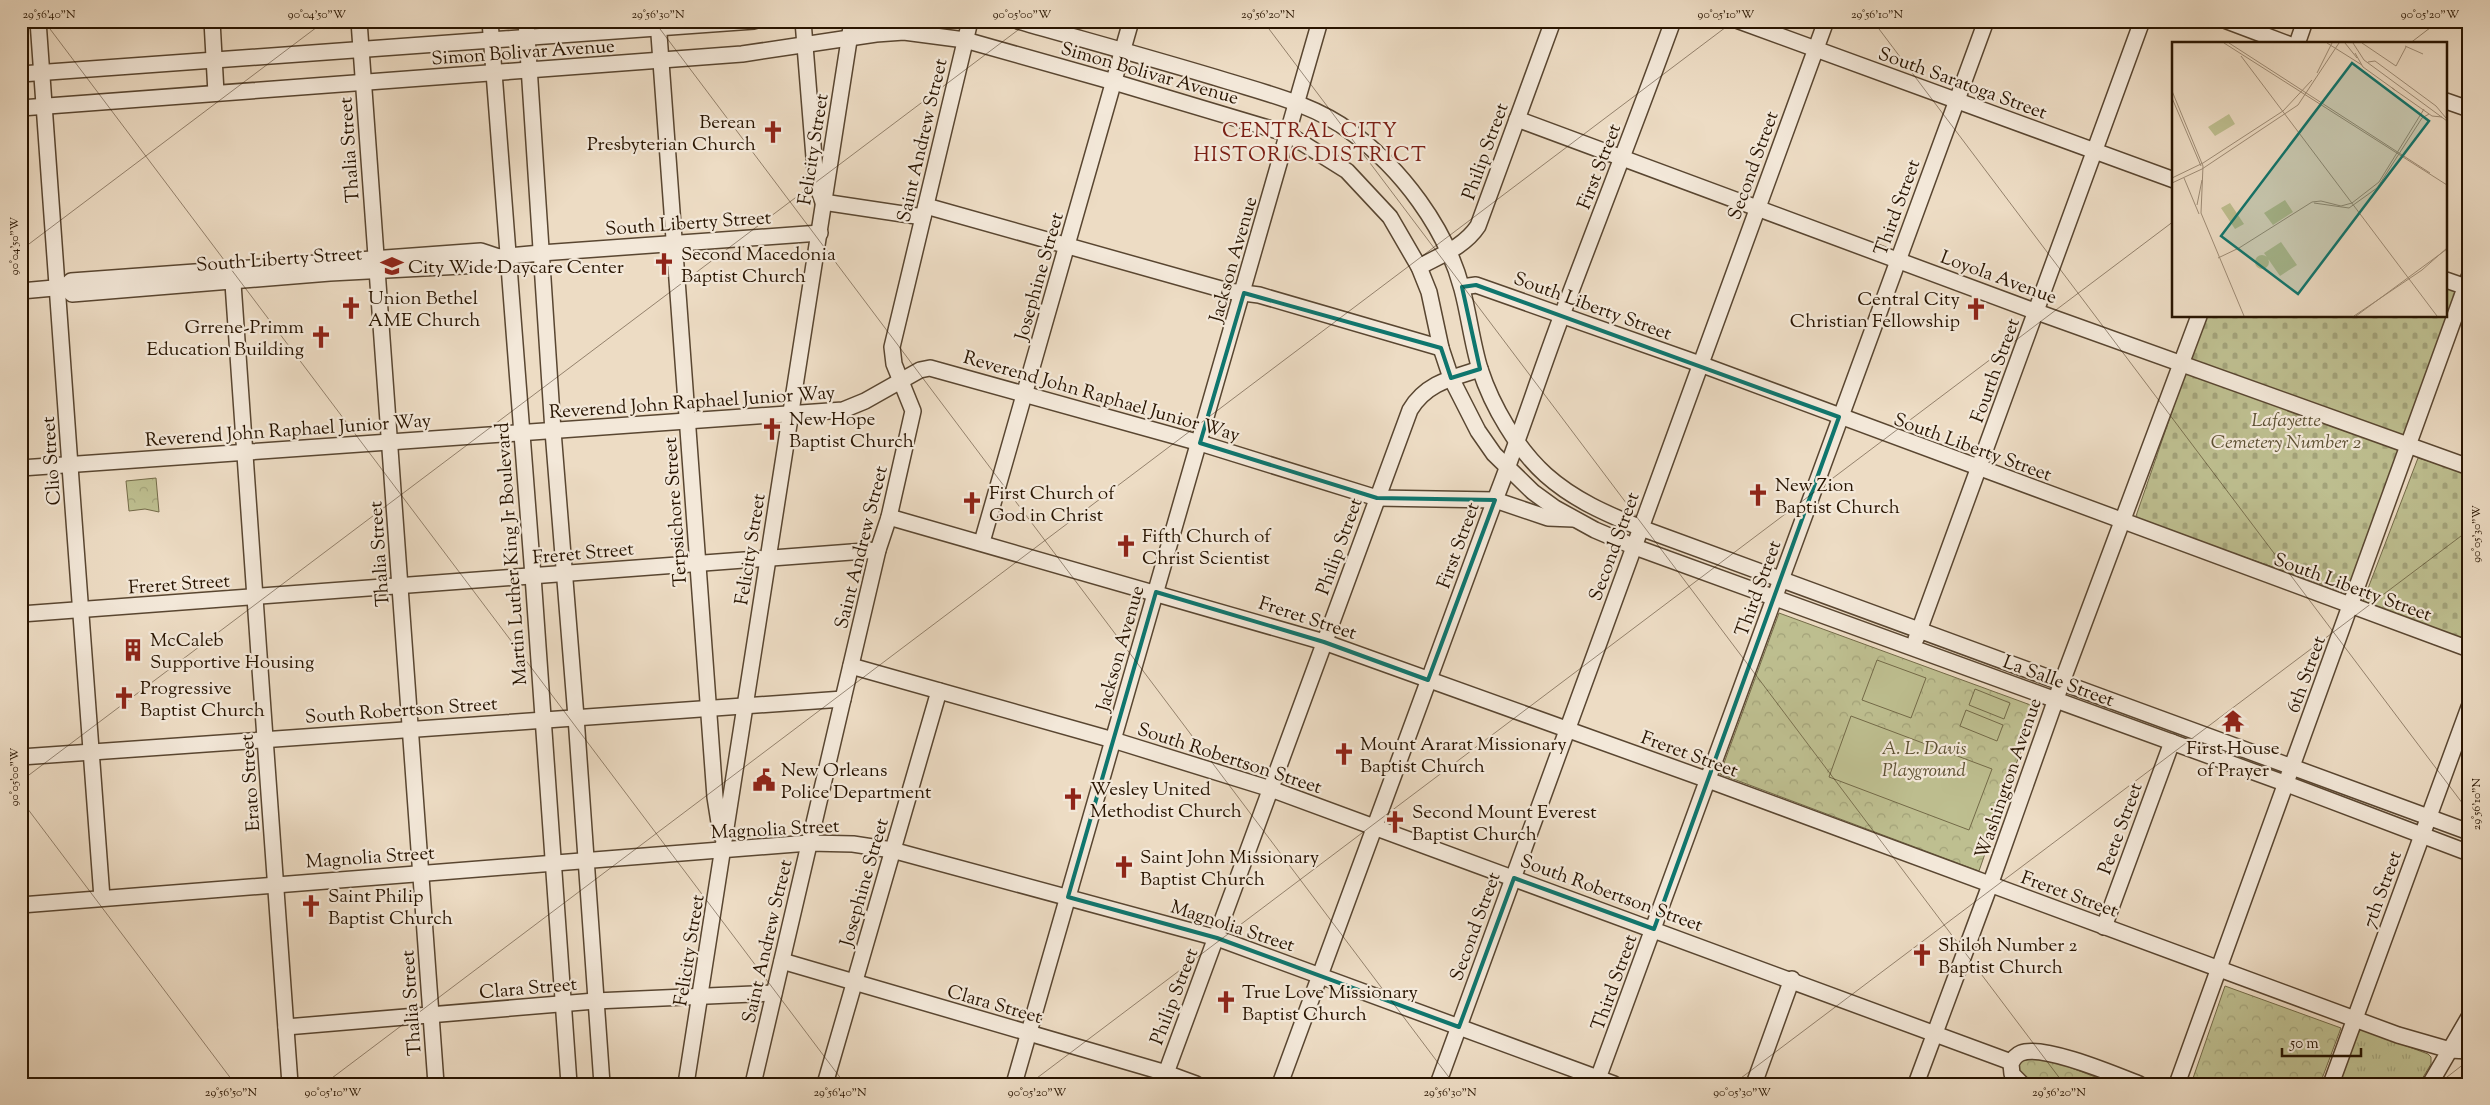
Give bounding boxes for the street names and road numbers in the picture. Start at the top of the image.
street label: Simon Bolivar Avenue [431,34,616,73]
street label: Simon Bolivar Avenue [1057,36,1242,113]
street label: South Saratoga Street [1874,41,2051,128]
street label: Saint Andrew Street [891,56,955,225]
street label: Felicity Street [792,91,837,207]
street label: Thalia Street [333,96,368,204]
street label: Philip Street [1456,99,1517,204]
street label: Second Street [1722,107,1787,224]
street label: First Street [1572,120,1629,214]
street label: Third Street [1868,155,1928,260]
street label: Jackson Avenue [1203,194,1265,327]
street label: South Liberty Street [604,205,773,244]
street label: Josephine Street [1009,209,1072,345]
street label: South Liberty Street [195,241,364,280]
street label: Loyola Avenue [1936,245,2060,312]
street label: South Liberty Street [1509,266,1675,349]
street label: Fourth Street [1965,314,2028,427]
street label: Reverend John Raphael Junior Way [960,345,1243,450]
street label: Reverend John Raphael Junior Way [548,380,837,427]
street label: South Liberty Street [1889,407,2055,490]
street label: Reverend John Raphael Junior Way [144,408,433,455]
street label: Clio Street [36,415,69,506]
street label: Martin Luther King Jr Boulevard [490,421,535,686]
street label: Terpsichore Street [658,436,695,588]
street label: Saint Andrew Street [829,463,896,632]
street label: Second Street [1583,488,1648,605]
street label: Felicity Street [729,491,774,607]
street label: Philip Street [1310,494,1371,599]
street label: First Street [1431,499,1488,593]
street label: Thalia Street [363,500,398,608]
street label: Third Street [1729,536,1789,641]
street label: Freret Street [531,537,636,572]
street label: South Liberty Street [2269,547,2435,630]
street label: Freret Street [127,568,231,603]
street label: Jackson Avenue [1090,583,1152,716]
street label: Freret Street [1255,591,1360,648]
street label: 6th Street [2281,632,2334,717]
street label: La Salle Street [1999,650,2118,715]
street label: South Robertson Street [304,691,499,732]
street label: Washington Avenue [1969,695,2050,863]
street label: South Robertson Street [1133,717,1326,802]
street label: Freret Street [1637,725,1742,786]
street label: Erato Street [235,733,268,832]
street label: Peete Street [2092,779,2151,879]
street label: Magnolia Street [710,814,841,847]
street label: Josephine Street [834,815,897,951]
street label: Magnolia Street [305,840,436,876]
street label: 7th Street [2357,847,2410,932]
street label: South Robertson Street [1516,849,1707,940]
street label: Saint Andrew Street [736,857,800,1026]
street label: Freret Street [2017,865,2122,926]
street label: Second Street [1444,868,1509,985]
street label: Felicity Street [668,892,713,1008]
street label: Magnolia Street [1167,895,1298,960]
street label: Third Street [1585,930,1645,1035]
street label: Philip Street [1145,944,1206,1049]
street label: Thalia Street [395,949,430,1057]
street label: Clara Street [478,972,579,1007]
street label: Clara Street [943,979,1046,1032]

